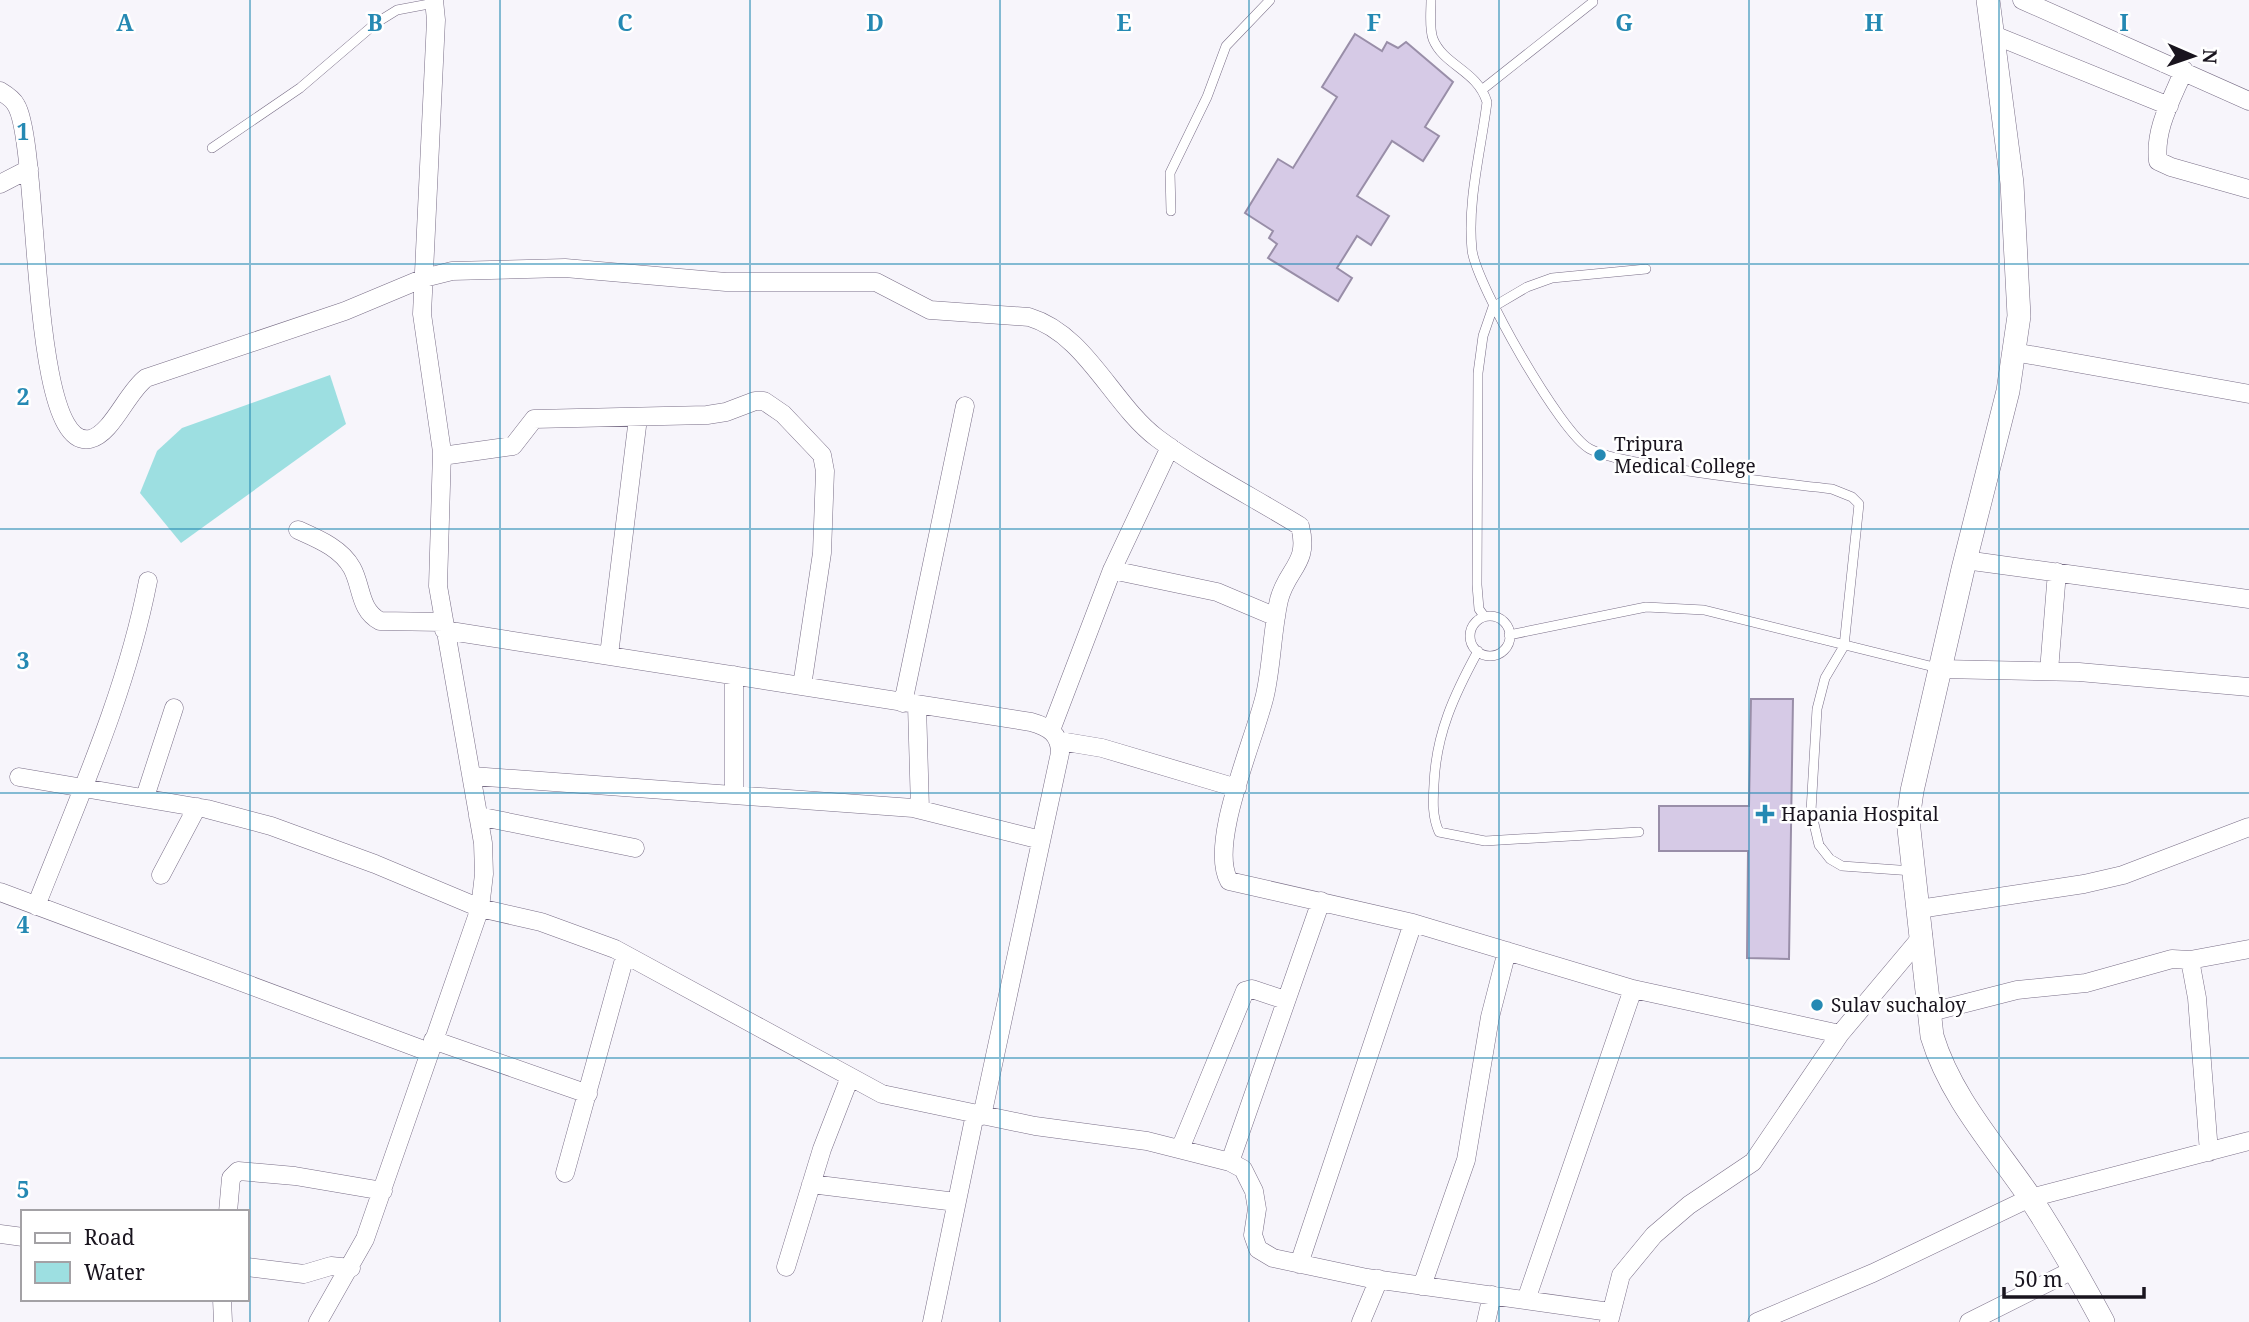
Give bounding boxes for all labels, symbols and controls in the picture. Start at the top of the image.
text: A [116,6,134,38]
text: B [367,6,383,38]
text: C [617,6,633,38]
text: D [866,6,884,38]
text: E [1116,6,1132,38]
text: F [1367,6,1381,38]
text: G [1615,6,1633,38]
text: H [1865,6,1884,38]
text: I [2119,6,2129,38]
north arrow [2158,21,2228,91]
text: N [2197,49,2223,65]
text: 1 [17,115,30,147]
text: 2 [17,380,30,412]
place label: Tripura Medical College [1614,431,1756,479]
marker: Tripura Medical College [1592,447,1608,463]
text: 3 [17,644,30,676]
place label: Hapania Hospital [1781,801,1939,827]
marker: Hapania Hospital [1755,804,1775,824]
text: 4 [17,908,30,940]
place label: Sulav suchaloy [1831,992,1966,1018]
marker: Sulav suchaloy [1809,997,1825,1013]
text: 5 [17,1173,30,1205]
legend [21,1210,248,1301]
text: Road [84,1223,135,1251]
scale bar [2004,1256,2144,1300]
text: Water [84,1258,145,1286]
text: 50 m [2014,1265,2063,1293]

